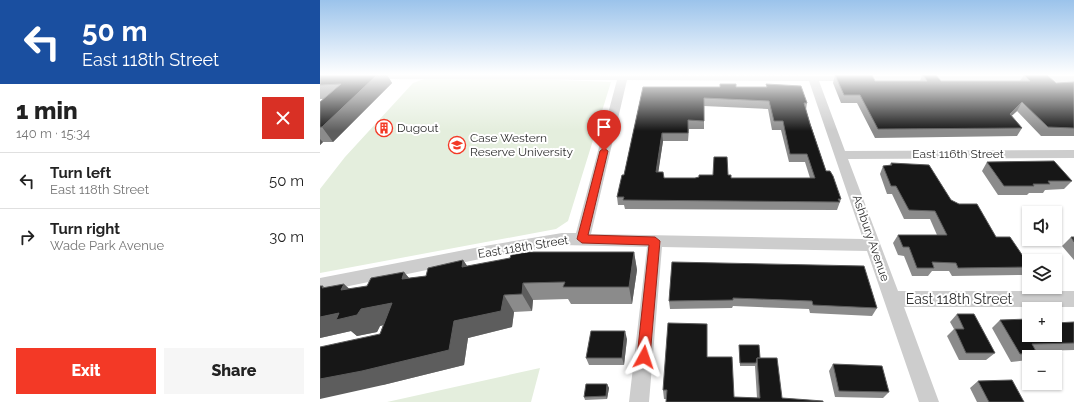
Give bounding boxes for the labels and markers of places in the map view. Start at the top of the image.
pin [587,110,621,151]
building icon: Dugout [374,118,394,138]
place label: Dugout [397,121,438,135]
place label: Case Western Reserve University [470,131,573,159]
school or university icon: Case Western Reserve University [447,135,467,155]

